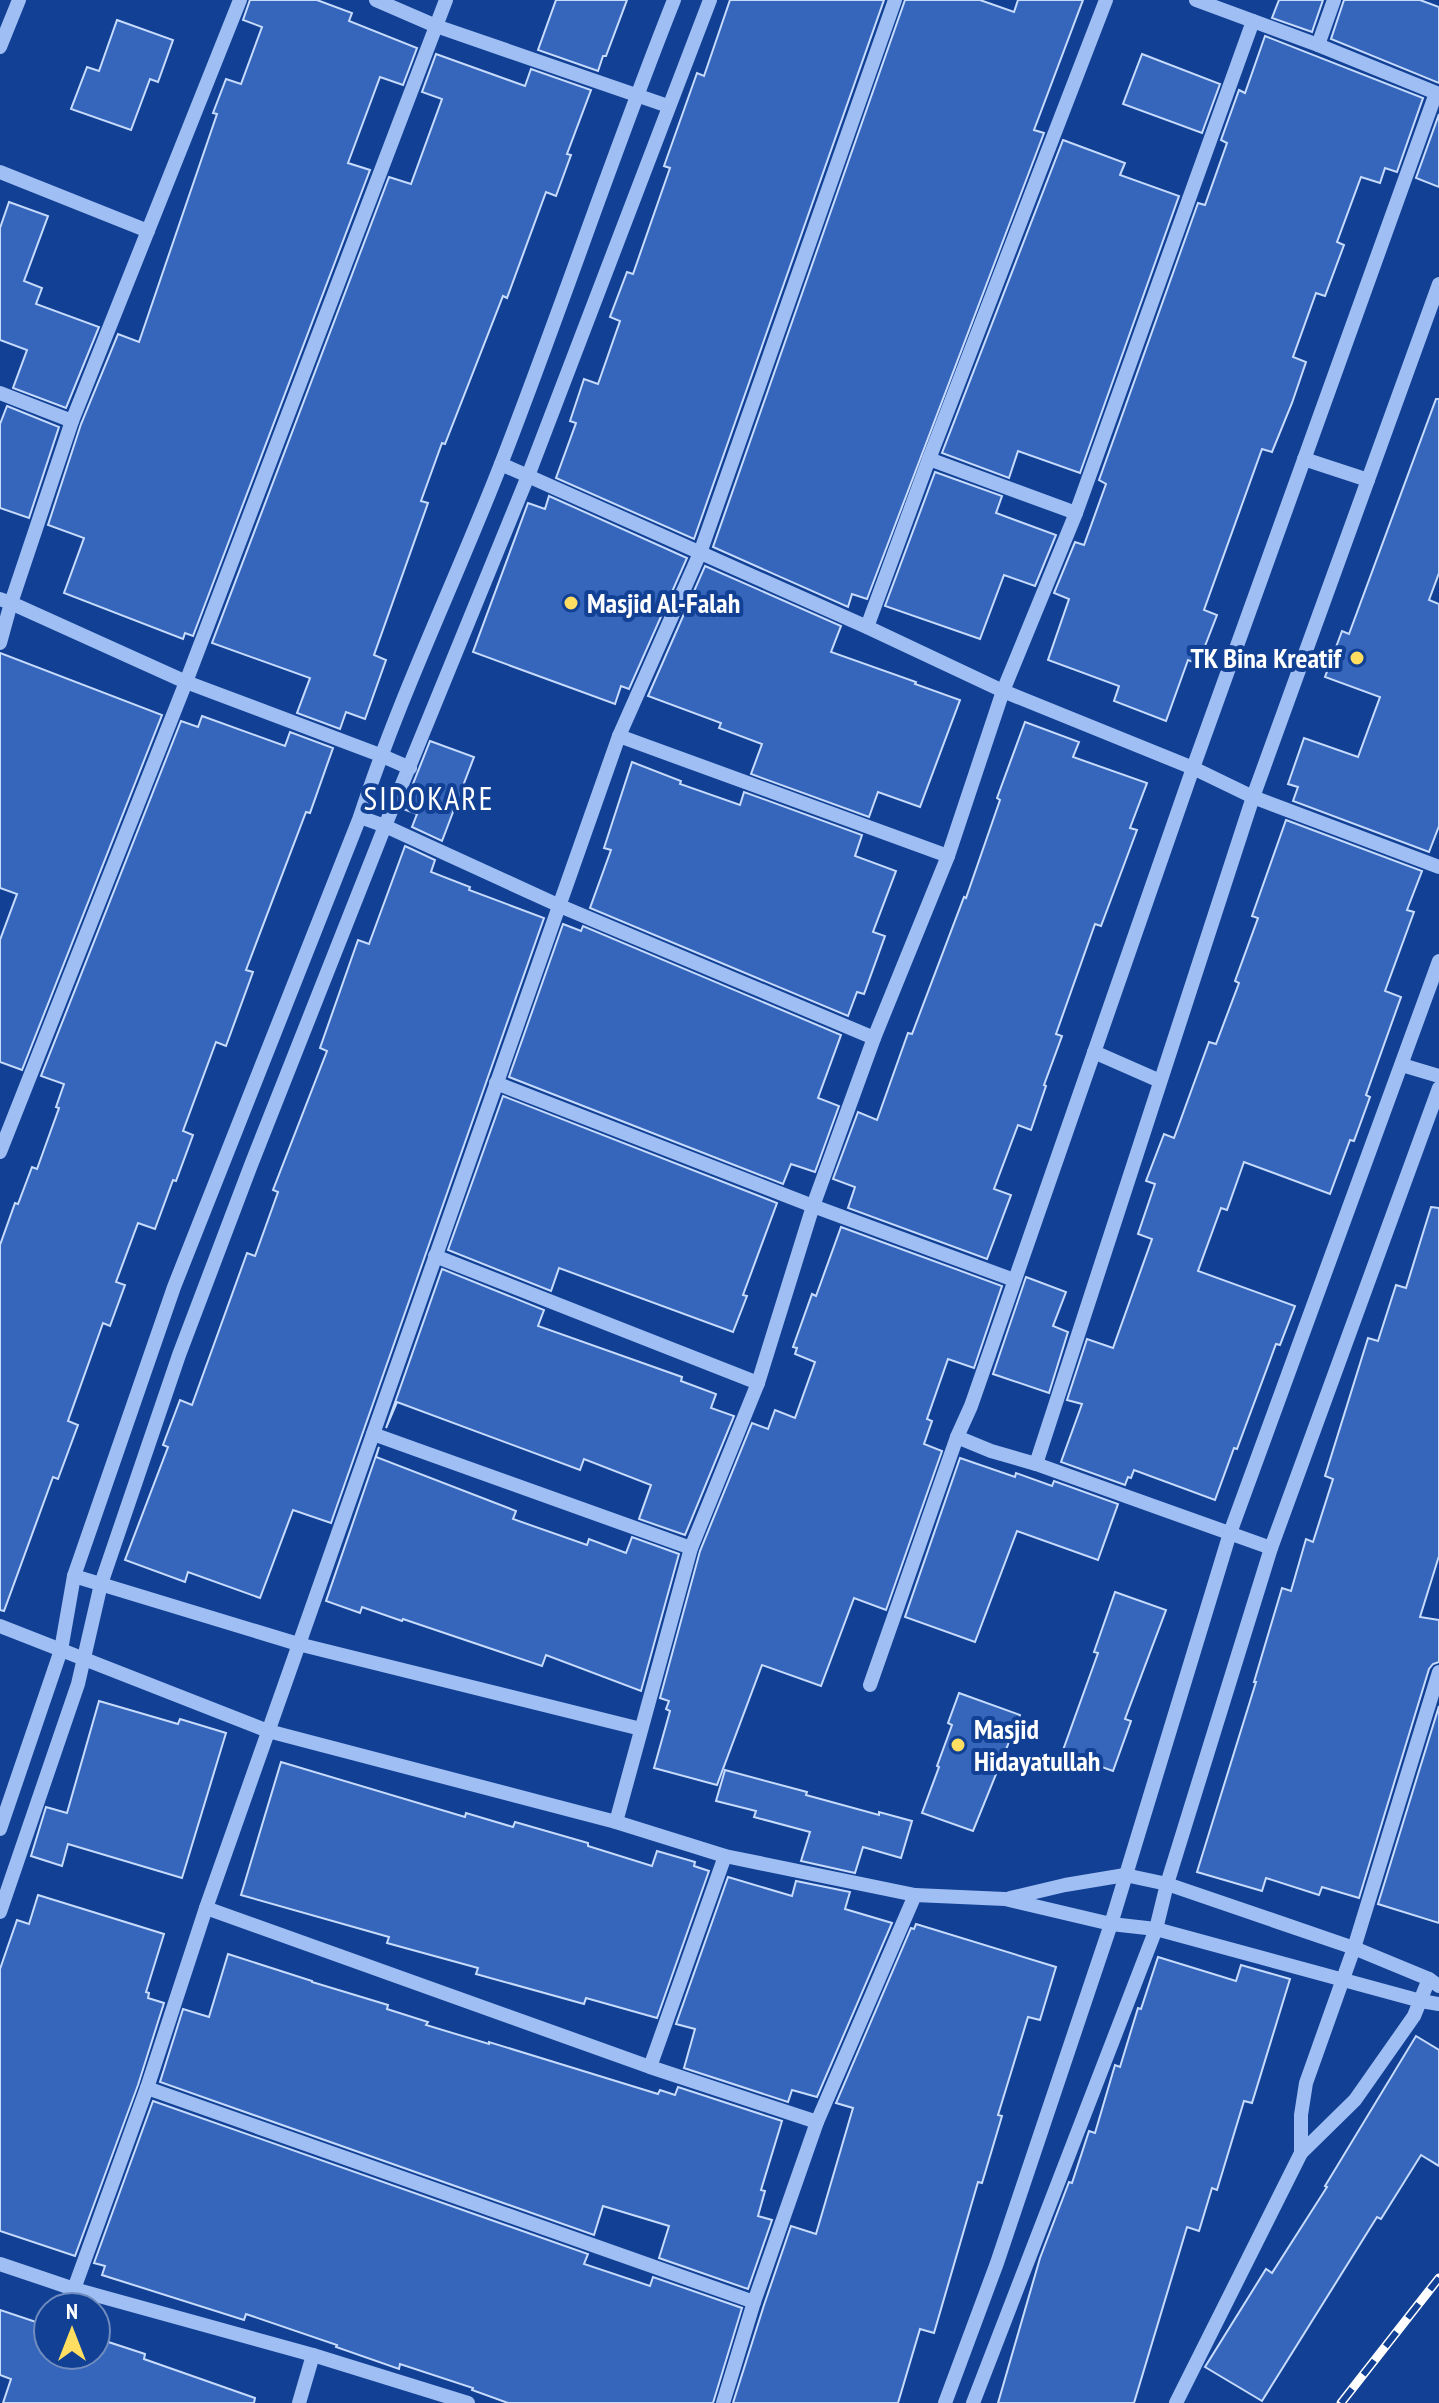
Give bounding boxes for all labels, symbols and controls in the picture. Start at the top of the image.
place label: Masjid Al-Falah [587,584,740,621]
marker: Masjid Al-Falah [562,594,580,612]
place label: TK Bina Kreatif [1190,639,1343,676]
marker: TK Bina Kreatif [1348,649,1366,667]
district label: SIDOKARE [364,777,494,819]
place label: Masjid Hidayatullah [974,1710,1100,1779]
marker: Masjid Hidayatullah [949,1736,967,1754]
north arrow [32,2291,112,2371]
text: N [66,2297,78,2325]

